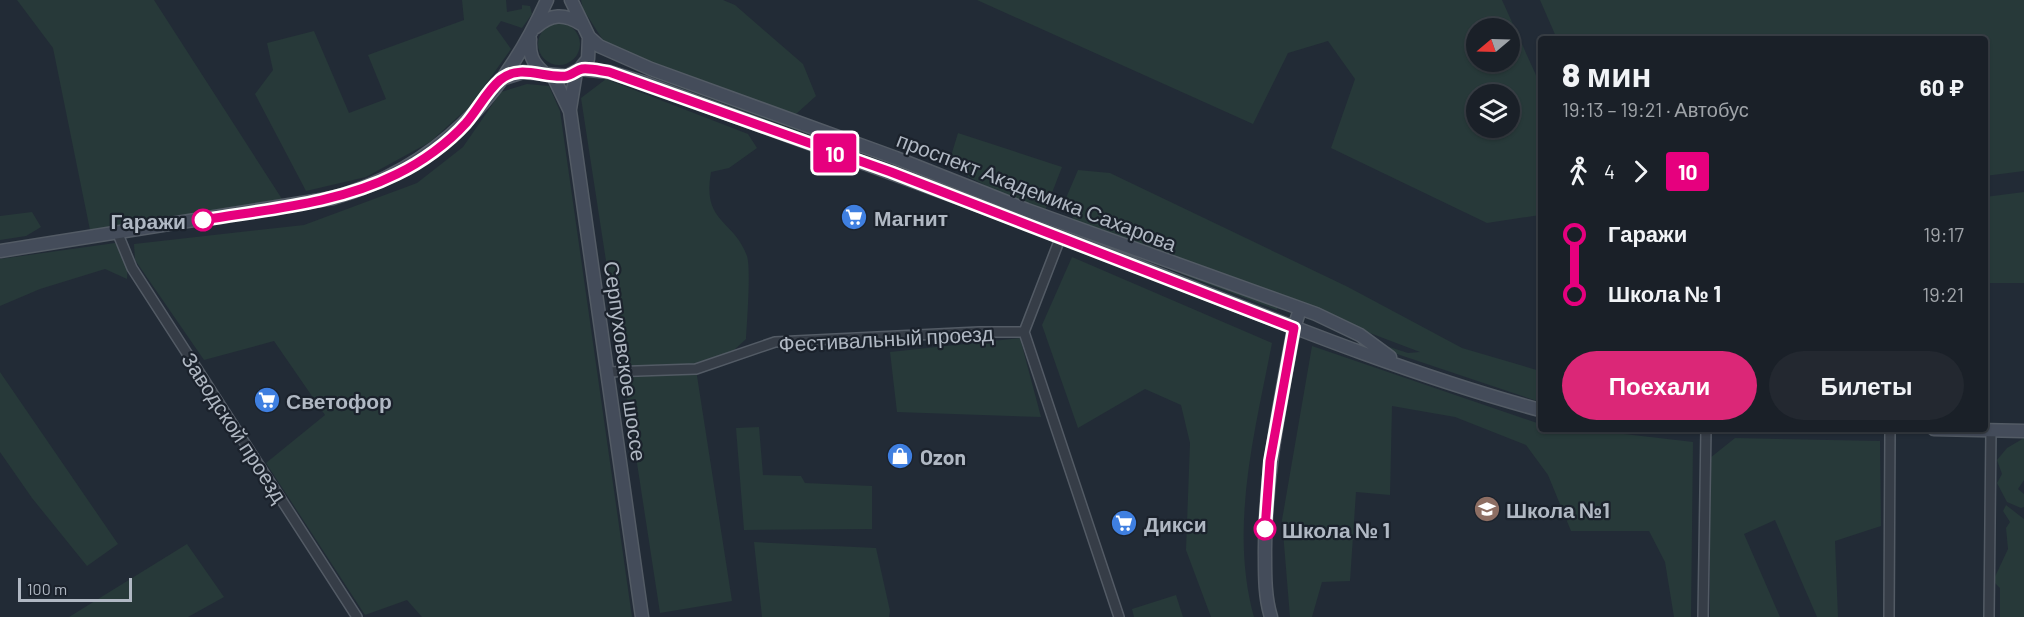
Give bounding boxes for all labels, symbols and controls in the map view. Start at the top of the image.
north arrow [1466,18,1520,72]
map controls [1466,18,1520,138]
text: 8 мин [1562,54,1651,94]
text: 60 ₽ [1920,74,1964,100]
button: layers [1466,84,1520,138]
text: 19:13 – 19:21 · Автобус [1562,97,1749,121]
street label: проспект Академика Сахарова [894,126,1181,256]
line badge: 10 [808,134,862,172]
text: 10 [825,141,845,166]
icon: walk [1562,155,1595,188]
icon: forward [1624,155,1657,188]
text: 4 [1604,159,1615,183]
text: 10 [1678,159,1697,184]
supermarket icon: Магнит [839,202,869,232]
place label: Магнит [874,205,948,230]
place label: Гаражи [110,208,186,233]
marker: Гаражи [192,209,214,231]
text: Гаражи [1608,220,1687,246]
text: 19:17 [1923,222,1964,246]
street label: Серпуховское шоссе [600,259,652,463]
text: Школа № 1 [1608,280,1721,306]
text: 19:21 [1922,282,1964,306]
street label: Фестивальный проезд [778,320,994,356]
street label: Заводской проезд [177,347,293,507]
button: Поехали [1562,351,1757,420]
button: Билеты [1769,351,1964,420]
supermarket icon: Светофор [252,385,282,415]
place label: Светофор [286,388,392,413]
shop icon: Ozon [885,441,915,471]
place label: Ozon [920,444,966,469]
school or university icon: Школа №1 [1472,494,1502,524]
place label: Школа №1 [1506,497,1610,522]
supermarket icon: Дикси [1109,508,1139,538]
place label: Дикси [1144,511,1207,536]
place label: Школа № 1 [1282,517,1390,542]
marker: Школа № 1 [1254,518,1276,540]
scale bar [18,575,132,602]
text: 100 m [27,579,67,598]

